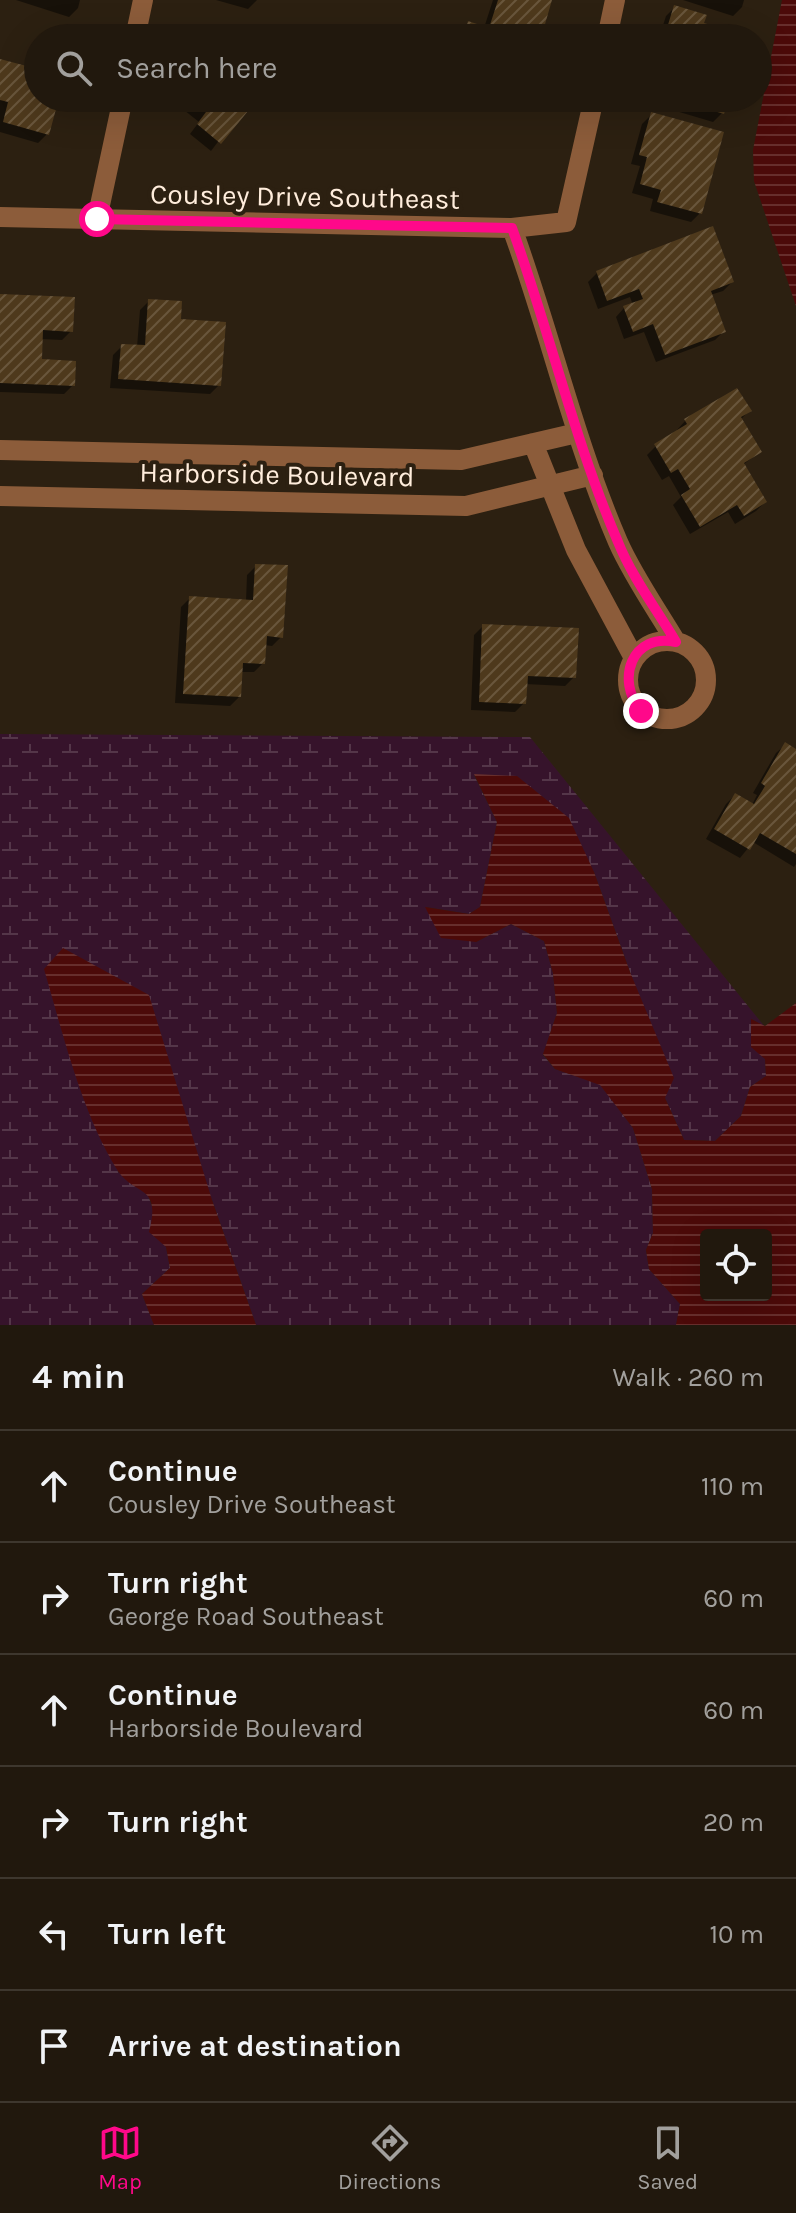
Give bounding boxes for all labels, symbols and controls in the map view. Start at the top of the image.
search box [24,24,772,112]
icon: search [52,46,96,90]
text: Search here [116,50,277,86]
street label: Cousley Drive Southeast [150,177,460,216]
route start [79,201,115,237]
street label: Harborside Boulevard [139,456,415,493]
route end [623,693,659,729]
map controls [700,1229,772,1301]
button: locate [700,1229,772,1301]
text: 4 min [32,1357,125,1397]
text: Walk · 260 m [612,1362,764,1393]
text: Continue [108,1453,238,1489]
icon: ahead [32,1464,76,1508]
text: 110 m [701,1471,764,1502]
text: Cousley Drive Southeast [108,1489,396,1520]
text: Turn right [108,1565,248,1601]
icon: right [32,1576,76,1620]
text: 60 m [703,1583,764,1614]
text: George Road Southeast [108,1601,384,1632]
text: Continue [108,1677,238,1713]
icon: ahead [32,1688,76,1732]
text: 60 m [703,1695,764,1726]
text: Harborside Boulevard [108,1713,363,1744]
icon: right [32,1800,76,1844]
text: Turn right [108,1804,248,1840]
text: 20 m [703,1807,764,1838]
icon: left [32,1912,76,1956]
text: Turn left [108,1916,226,1952]
text: 10 m [709,1919,764,1950]
icon: arrive [32,2024,76,2068]
text: Arrive at destination [108,2028,402,2064]
tab: Map [98,2121,142,2195]
tab: Directions [338,2121,441,2195]
tab: Saved [637,2121,698,2195]

